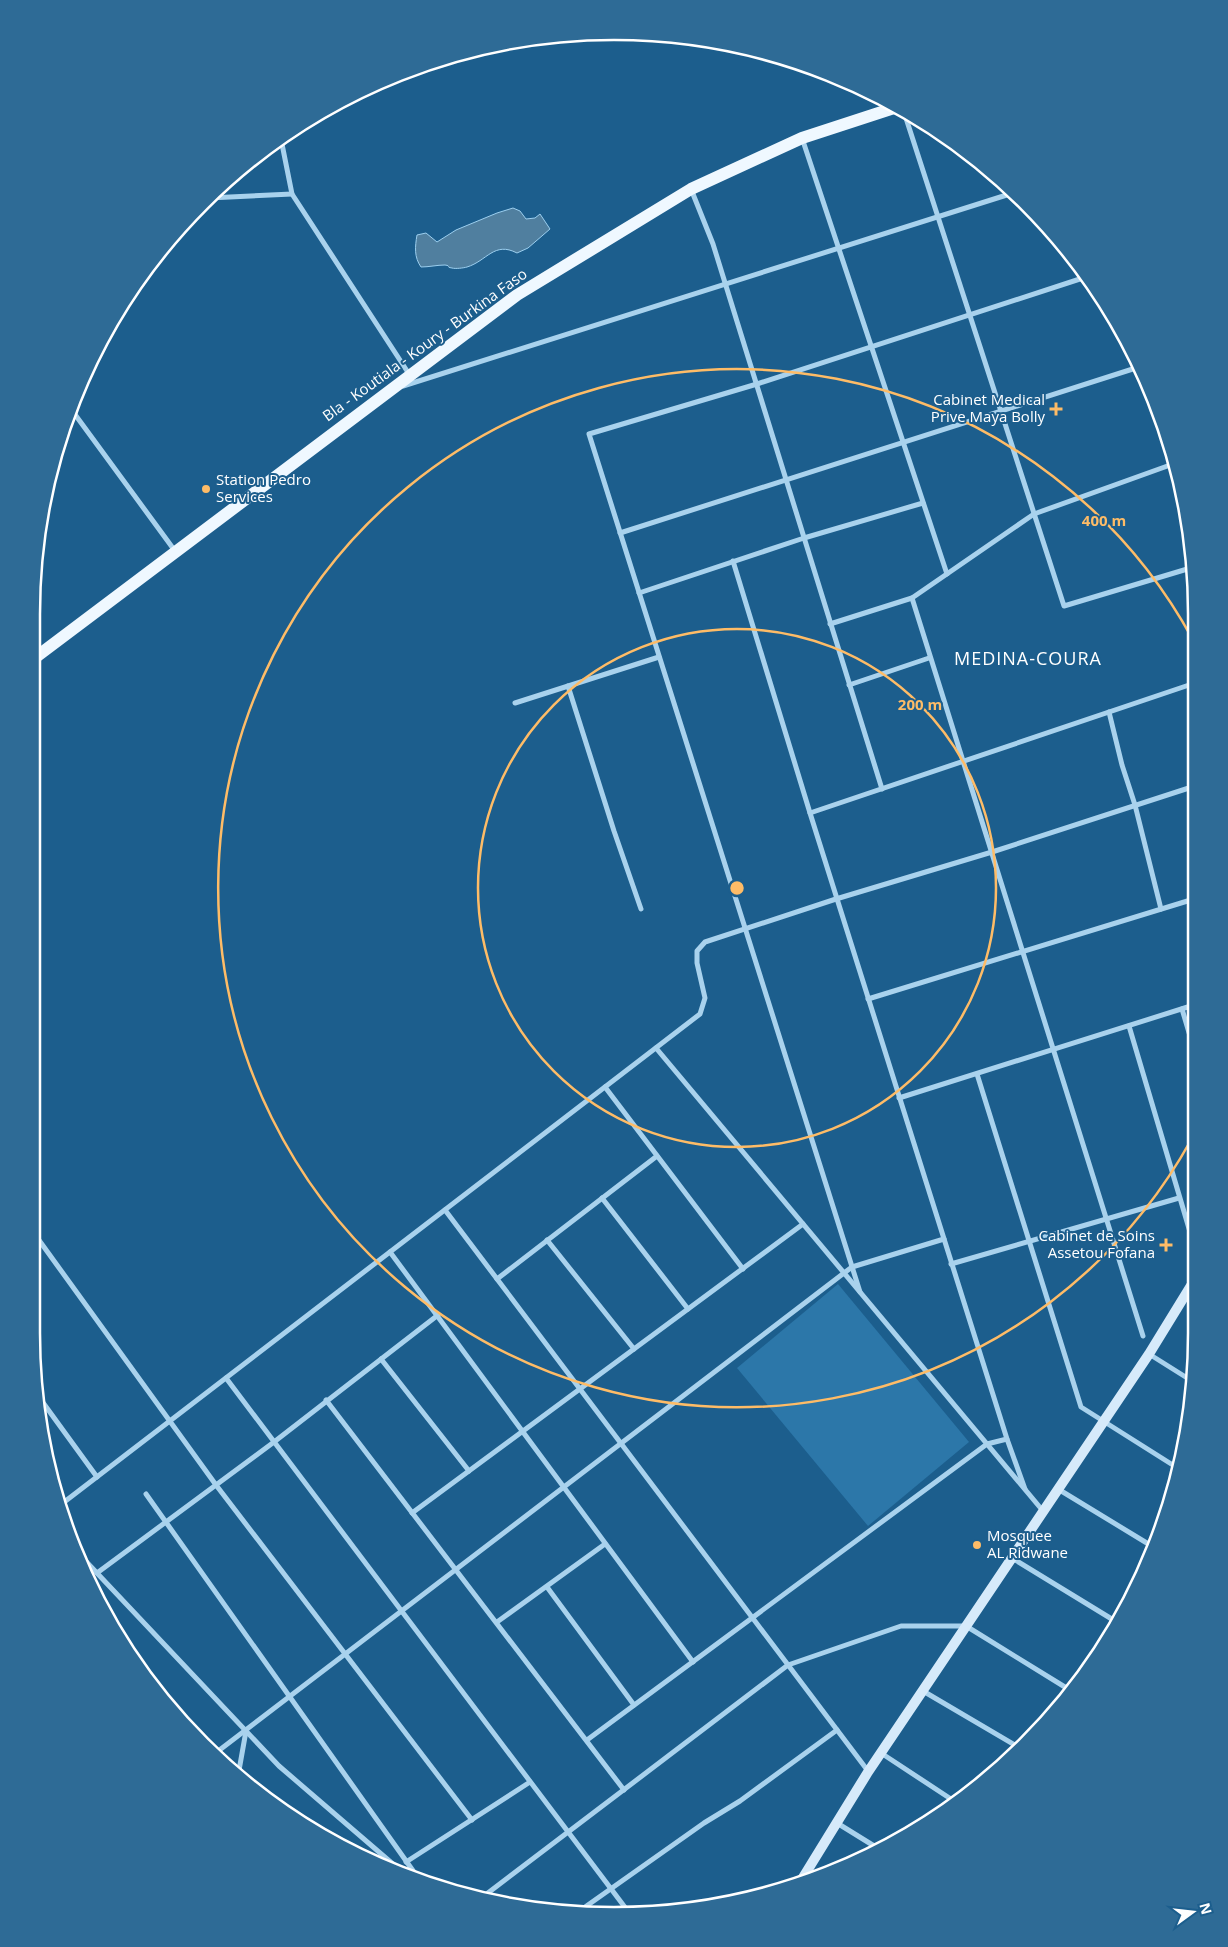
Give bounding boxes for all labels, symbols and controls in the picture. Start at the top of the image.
street label: Bla - Koutiala - Koury - Burkina Faso [318,263,531,425]
place label: Cabinet Medical Prive Maya Bolly [931,389,1045,426]
marker: Cabinet Medical Prive Maya Bolly [1049,402,1063,416]
place label: Station Pedro Services [216,469,311,506]
marker: Station Pedro Services [200,483,212,495]
text: 400 m [1082,510,1126,530]
district label: MEDINA-COURA [954,646,1102,670]
text: 200 m [898,694,942,714]
centre of rings [728,879,746,897]
place label: Cabinet de Soins Assetou Fofana [1039,1225,1155,1262]
marker: Cabinet de Soins Assetou Fofana [1159,1238,1173,1252]
place label: Mosquee AL Ridwane [987,1525,1068,1562]
marker: Mosquee AL Ridwane [971,1539,983,1551]
north arrow [1168,1887,1218,1937]
text: N [1195,1901,1217,1916]

